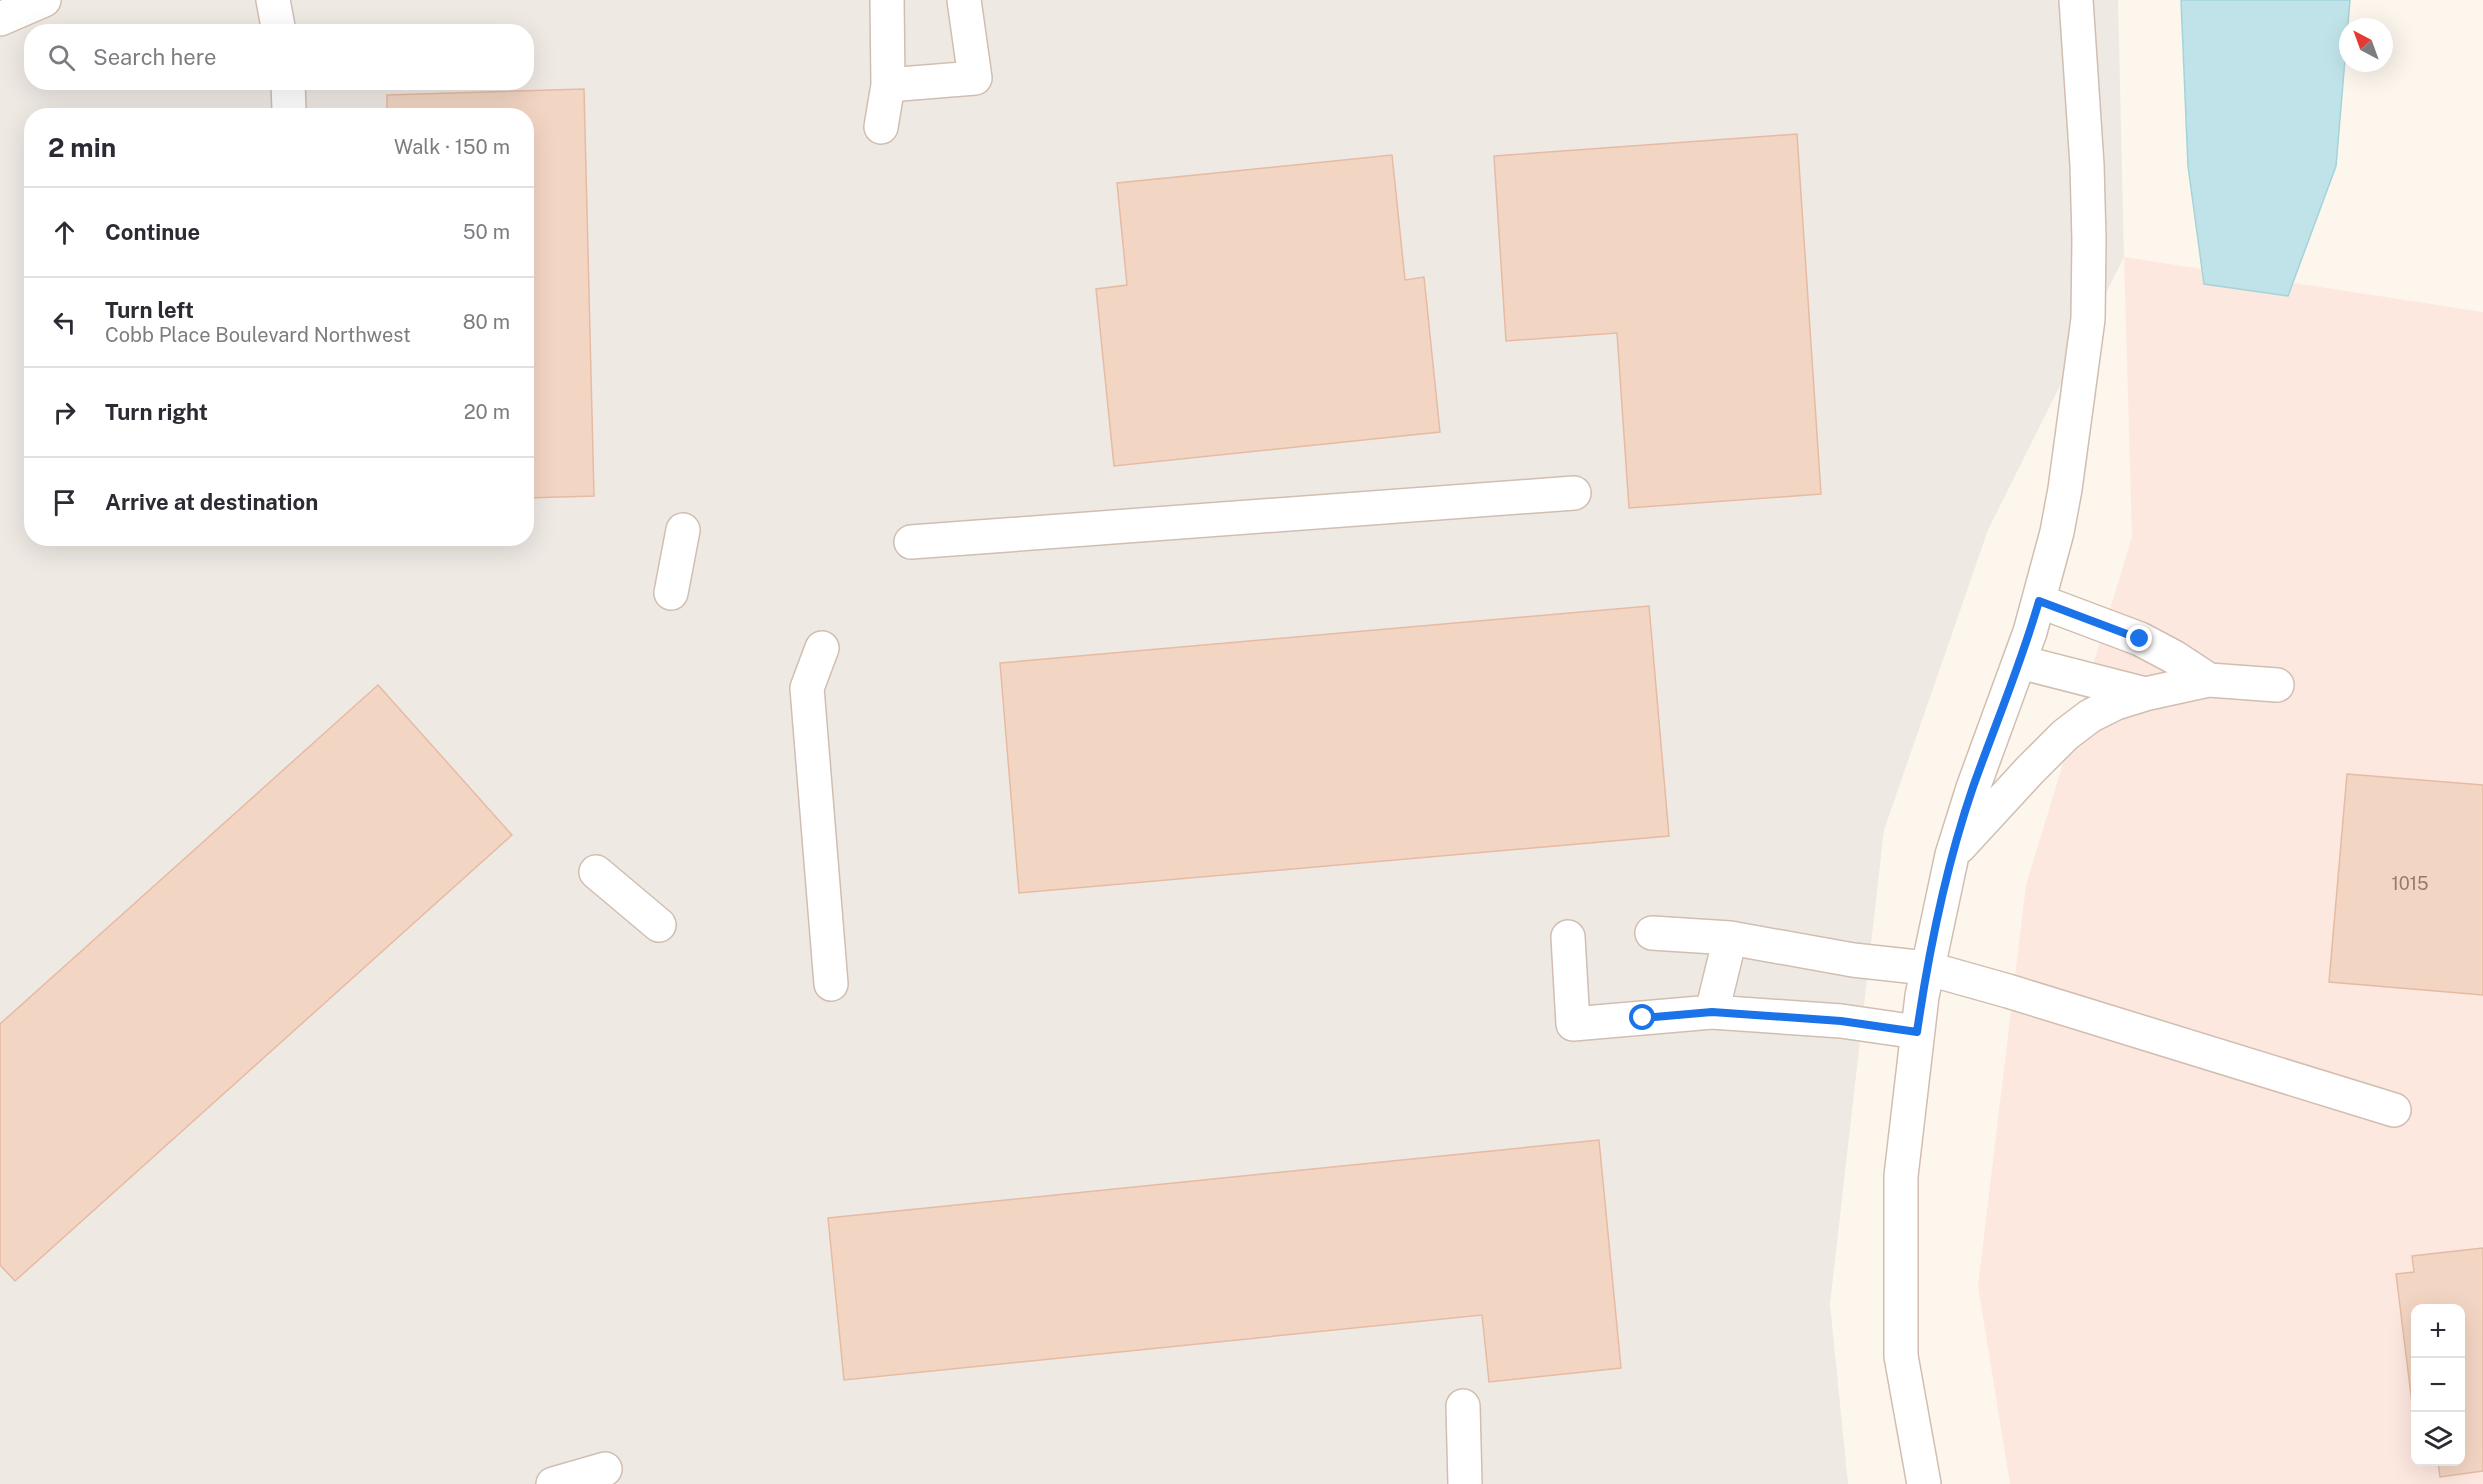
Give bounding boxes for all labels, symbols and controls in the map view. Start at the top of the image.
north arrow [2339,18,2393,72]
search box [24,24,534,90]
icon: search [45,41,78,74]
text: Search here [93,44,217,70]
text: 2 min [48,132,116,163]
text: Walk · 150 m [394,135,510,159]
icon: ahead [48,216,81,249]
text: Continue [105,219,200,245]
text: 50 m [463,220,510,244]
text: Turn left [105,297,194,323]
icon: left [48,306,81,339]
text: 80 m [463,310,510,334]
text: Cobb Place Boulevard Northwest [105,323,411,347]
icon: right [48,396,81,429]
text: Turn right [105,399,208,425]
text: 20 m [464,400,510,424]
icon: arrive [48,486,81,519]
text: Arrive at destination [105,489,318,515]
route end [2126,625,2152,651]
house number: 1015 [2391,873,2429,894]
route start [1629,1004,1655,1030]
map controls [2411,1304,2465,1466]
button: + [2411,1304,2465,1358]
button: − [2411,1358,2465,1412]
button: layers [2411,1412,2465,1466]

